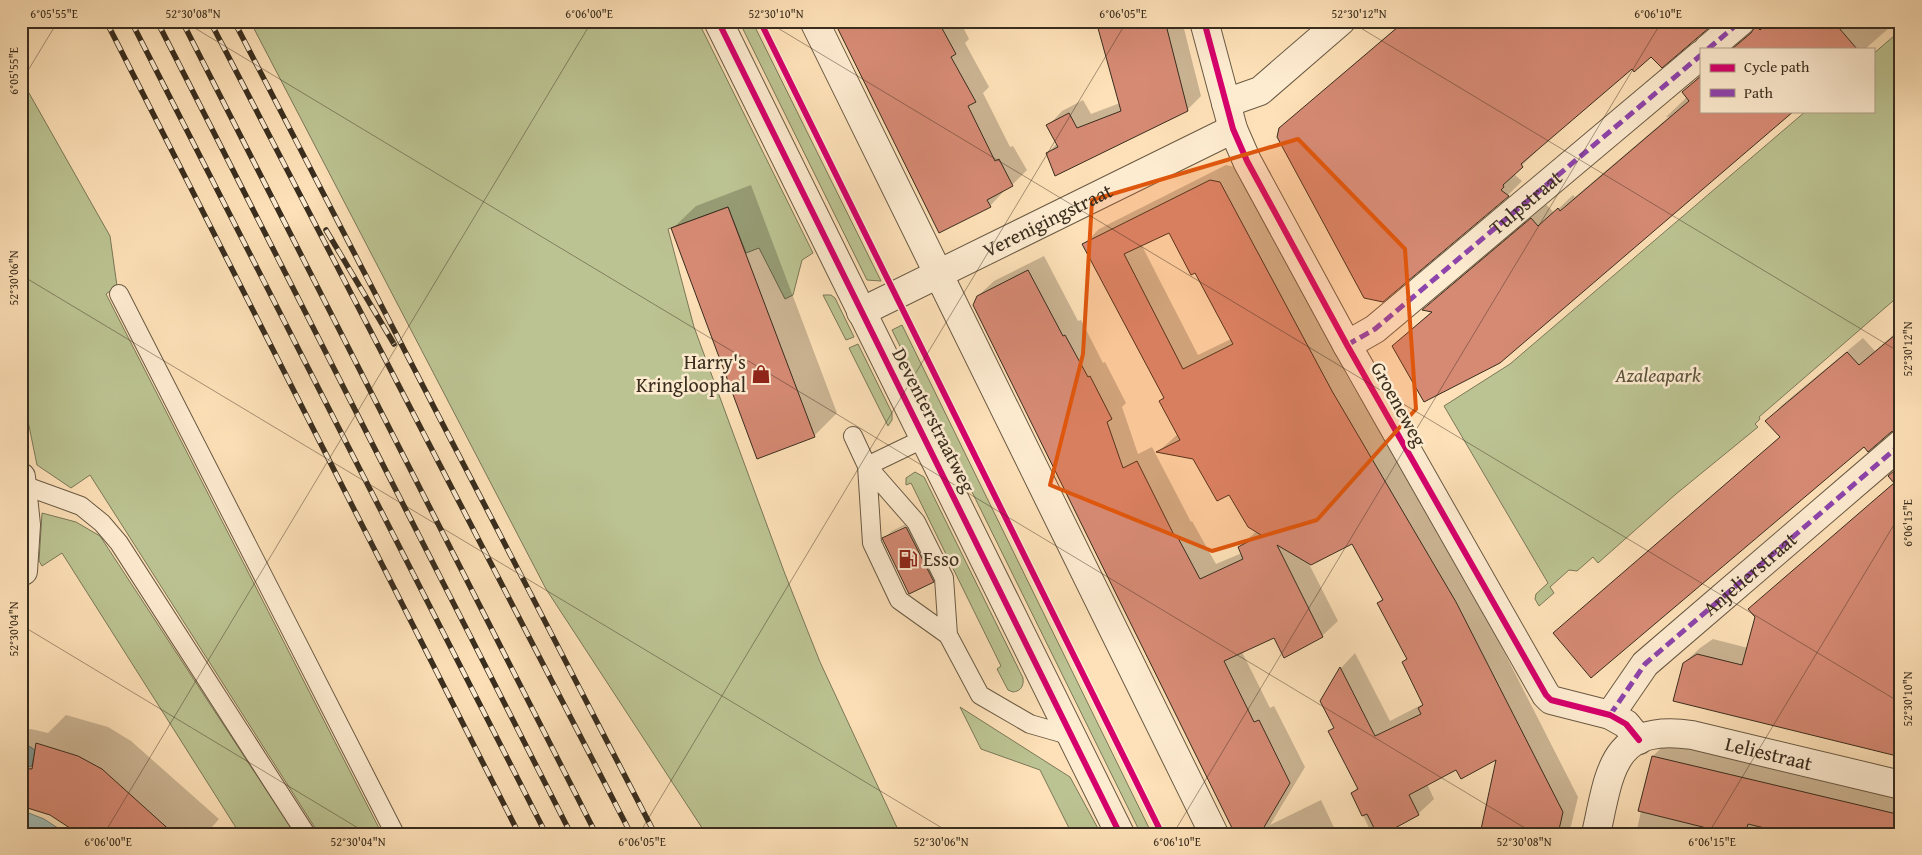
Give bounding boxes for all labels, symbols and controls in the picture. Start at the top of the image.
text: 6°05'55"E [30,5,78,22]
text: 52°30'08"N [165,5,221,22]
text: 6°06'00"E [565,5,613,22]
text: 52°30'10"N [748,5,804,22]
text: 6°06'05"E [1099,5,1147,22]
text: 52°30'12"N [1331,5,1387,22]
text: 6°06'10"E [1634,5,1682,22]
text: 6°05'55"E [5,47,22,95]
legend [1700,48,1874,112]
text: Cycle path [1744,56,1810,77]
text: Path [1744,82,1773,103]
street label: Tulpstraat [1482,163,1568,241]
street label: Verenigingstraat [978,176,1117,264]
text: 52°30'06"N [5,250,22,306]
text: 52°30'12"N [1899,321,1916,377]
street label: Deventerstraatweg [886,343,983,497]
place label: Harry's Kringloophal [636,347,746,399]
street label: Groeneweg [1364,356,1435,452]
park label: Azaleapark [1614,360,1702,389]
shop icon: Harry's Kringloophal [750,363,772,385]
text: 6°06'15"E [1899,499,1916,547]
street label: Anjelierstraat [1696,525,1803,622]
place label: Esso [923,544,959,573]
fuel station icon: Esso [897,548,919,570]
text: 52°30'04"N [5,601,22,657]
text: 52°30'10"N [1899,671,1916,727]
street label: Leliestraat [1722,728,1816,777]
text: 6°06'00"E [84,833,132,850]
text: 52°30'04"N [330,833,386,850]
text: 6°06'05"E [618,833,666,850]
text: 52°30'06"N [913,833,969,850]
text: 6°06'10"E [1153,833,1201,850]
text: 52°30'08"N [1496,833,1552,850]
text: 6°06'15"E [1688,833,1736,850]

